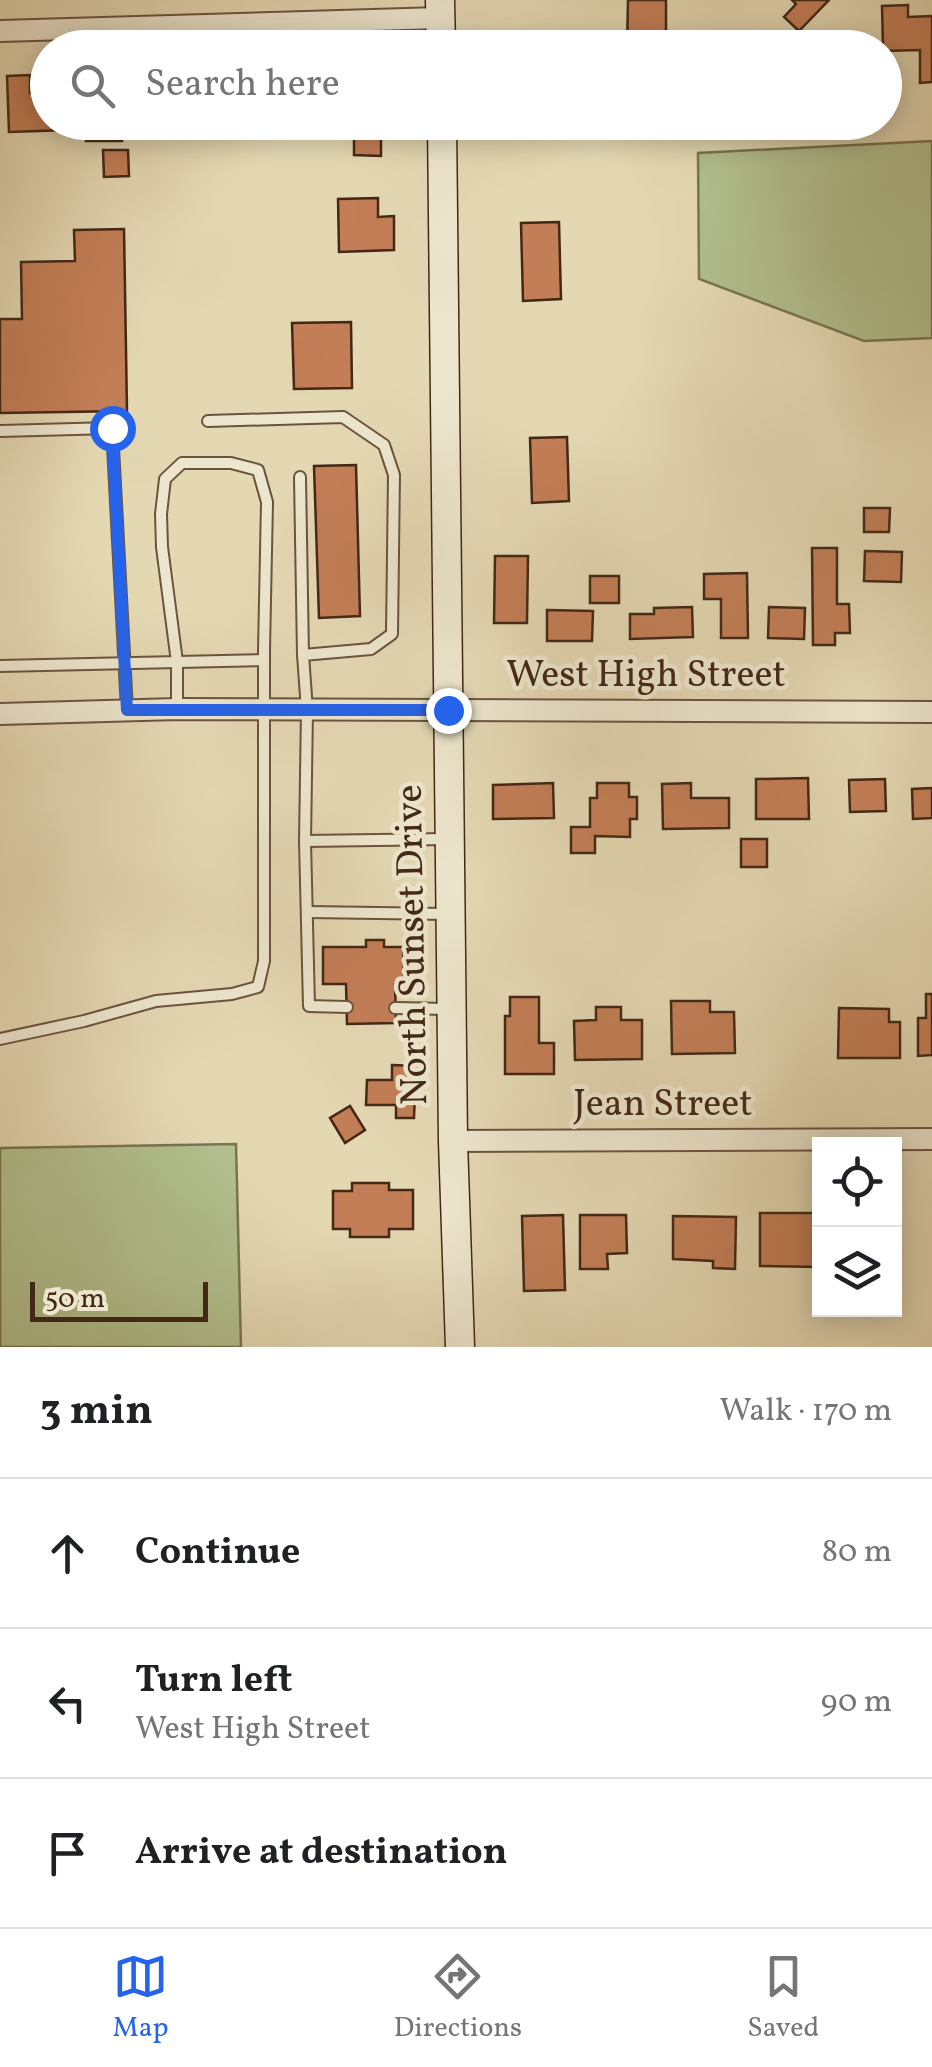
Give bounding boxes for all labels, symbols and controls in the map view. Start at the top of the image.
search box [30,30,902,140]
icon: search [65,58,120,113]
text: Search here [145,59,340,112]
route start [90,406,136,452]
street label: West High Street [506,650,786,703]
route end [426,688,472,734]
street label: North Sunset Drive [385,784,443,1106]
street label: Jean Street [573,1079,753,1132]
map controls [812,1137,902,1317]
button: locate [812,1137,902,1227]
button: layers [812,1227,902,1317]
scale bar [30,1277,208,1322]
text: 50 m [45,1280,105,1319]
text: 3 min [40,1383,153,1442]
text: Walk · 170 m [720,1390,892,1434]
icon: ahead [40,1526,95,1581]
text: Continue [135,1527,300,1580]
text: 80 m [822,1531,892,1575]
text: Turn left [135,1655,292,1708]
icon: left [40,1676,95,1731]
text: 90 m [821,1681,892,1725]
text: West High Street [135,1708,370,1752]
icon: arrive [40,1826,95,1881]
text: Arrive at destination [135,1827,508,1880]
tab: Map [113,1949,169,2048]
tab: Directions [394,1949,522,2048]
tab: Saved [747,1949,819,2048]

